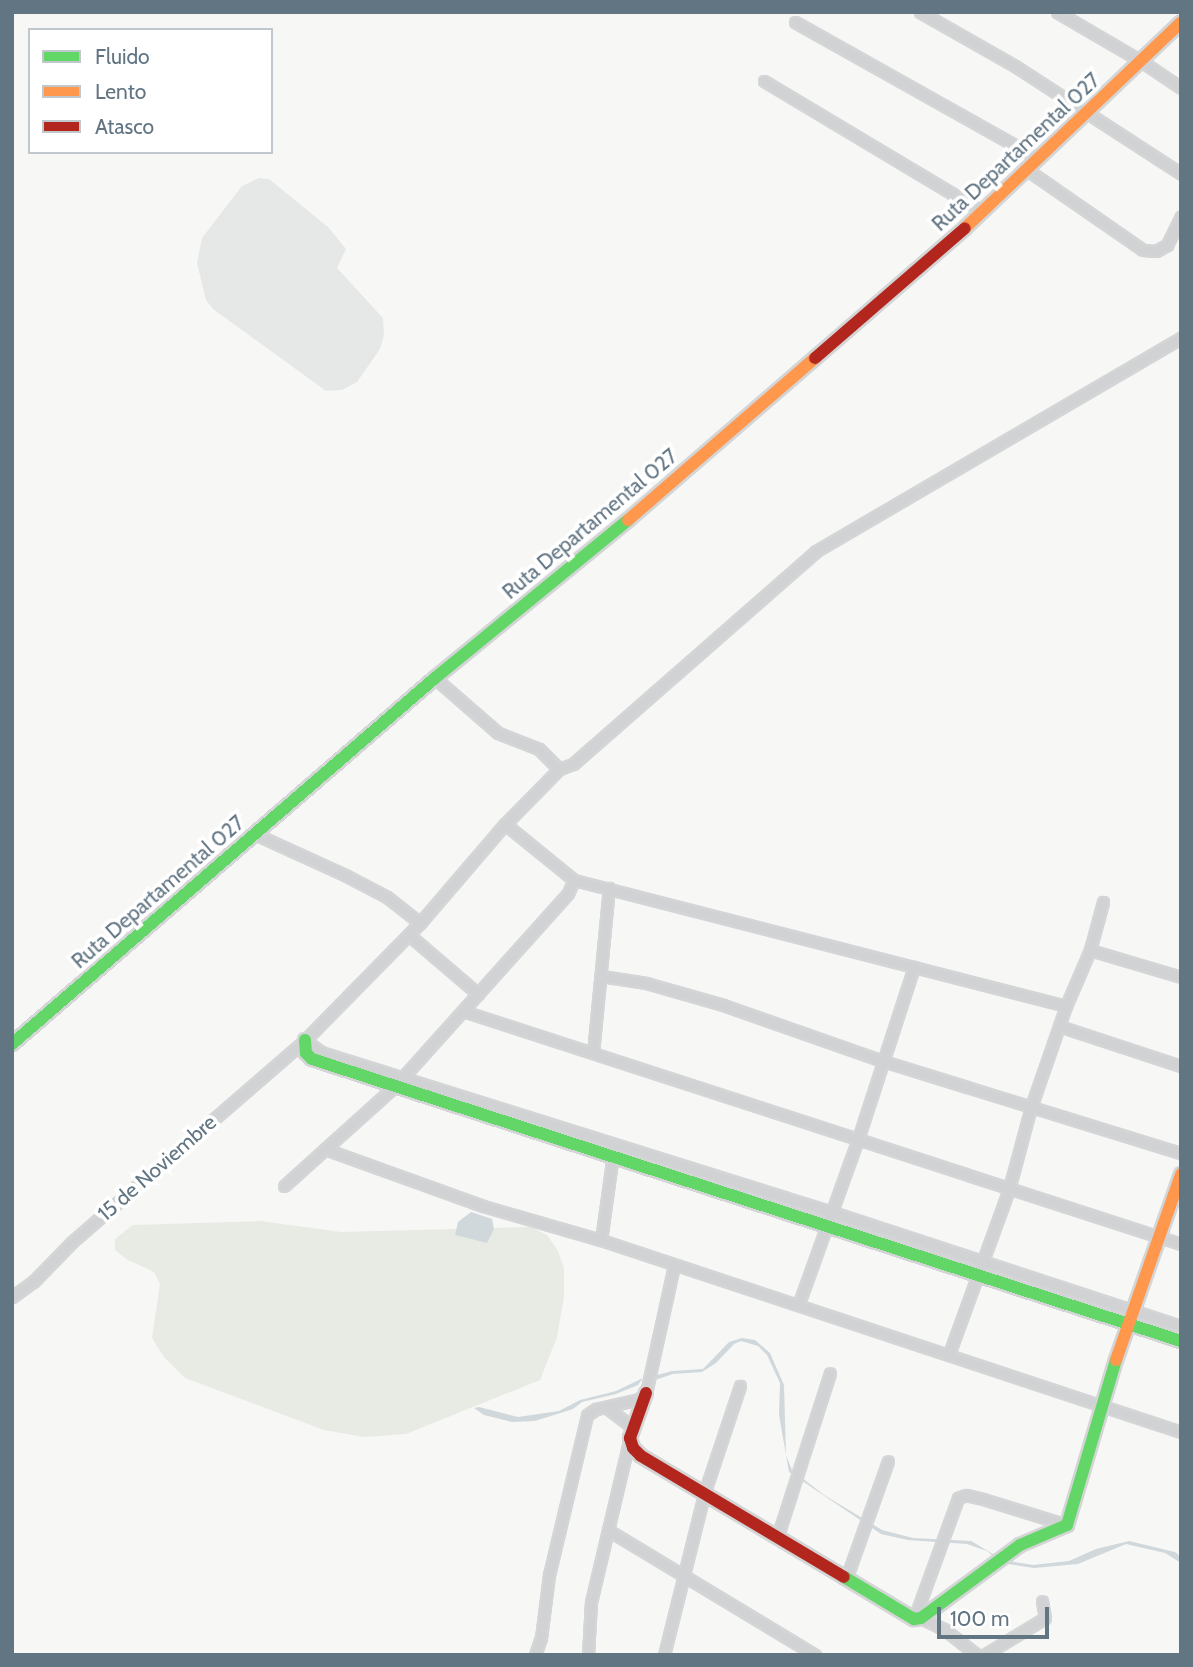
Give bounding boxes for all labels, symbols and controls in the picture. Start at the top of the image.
legend [28,28,273,154]
text: Fluido [95,44,150,69]
street label: Ruta Departamental 027 [927,68,1105,236]
text: Lento [95,79,146,104]
text: Atasco [95,114,154,139]
street label: Ruta Departamental 027 [497,443,683,605]
street label: Ruta Departamental 027 [67,810,249,974]
street label: 15 de Noviembre [93,1110,221,1226]
scale bar [941,1594,1053,1638]
text: 100 m [950,1606,1009,1631]

